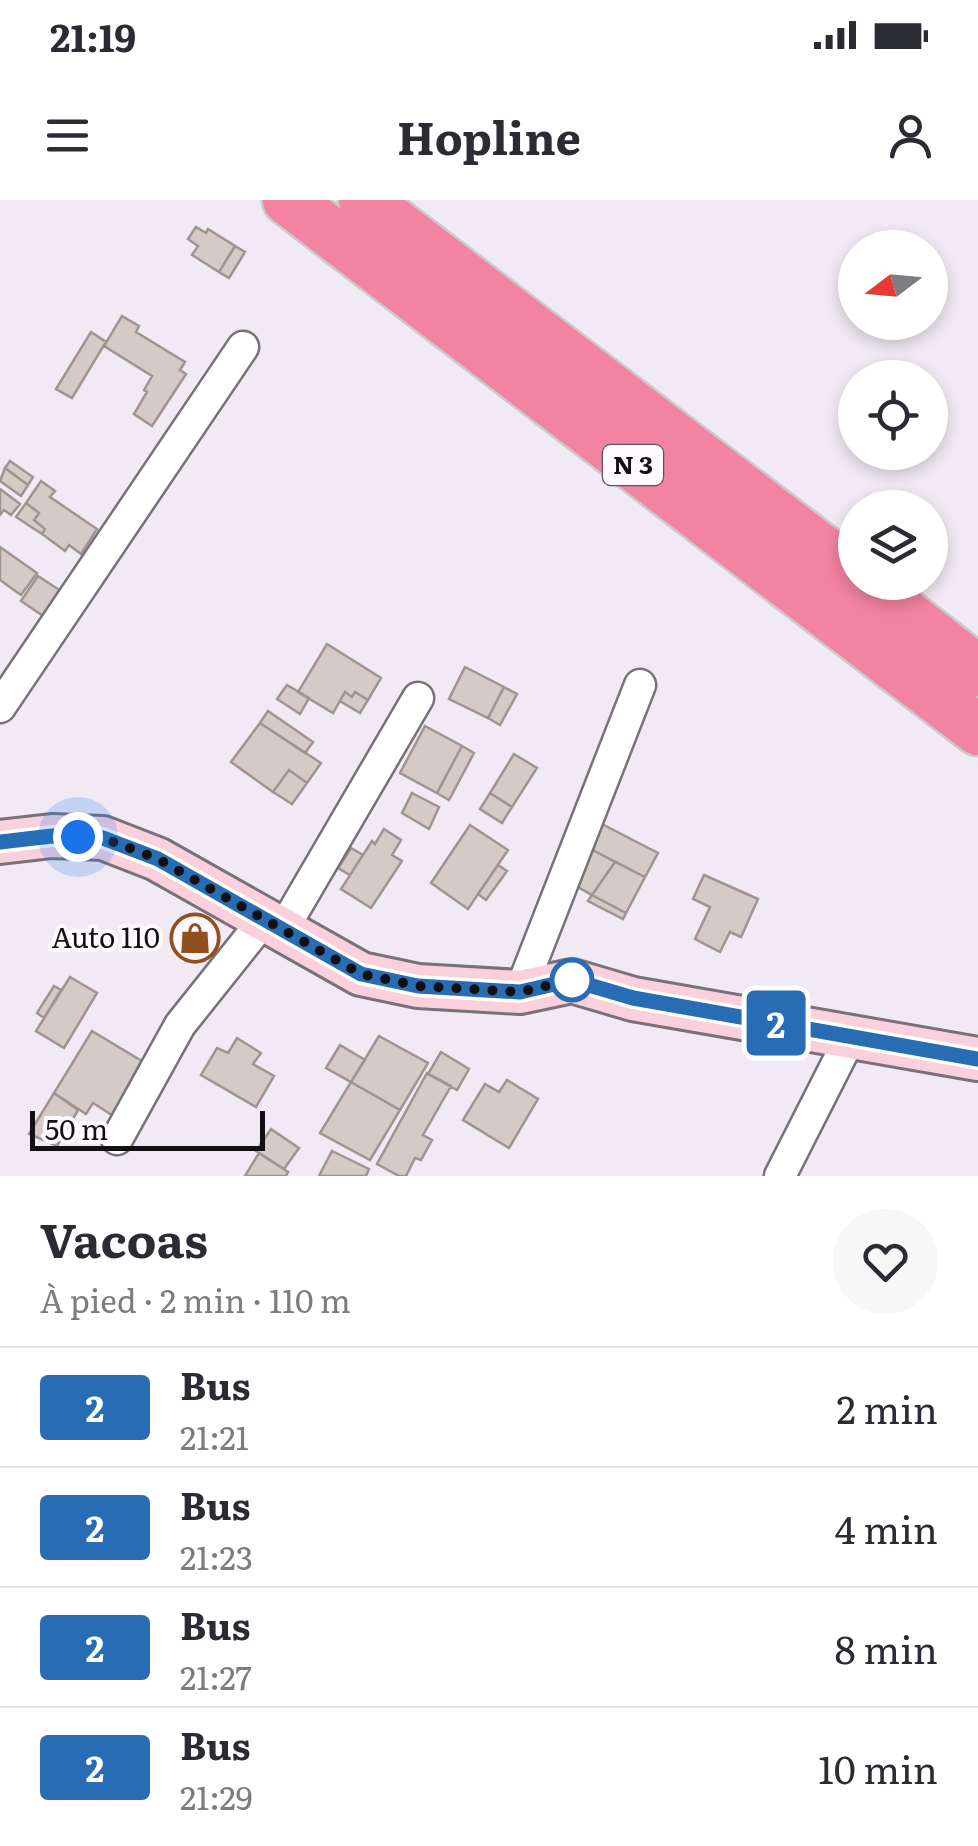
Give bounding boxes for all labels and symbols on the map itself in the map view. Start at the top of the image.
north arrow [838,230,948,340]
road number: N 3 [603,445,663,485]
your location [53,812,103,862]
shop icon: Auto 110 [169,912,221,964]
place label: Auto 110 [51,915,160,957]
unlabelled marker [551,959,593,1001]
line badge: 2 [744,990,808,1056]
scale bar [30,1106,265,1150]

